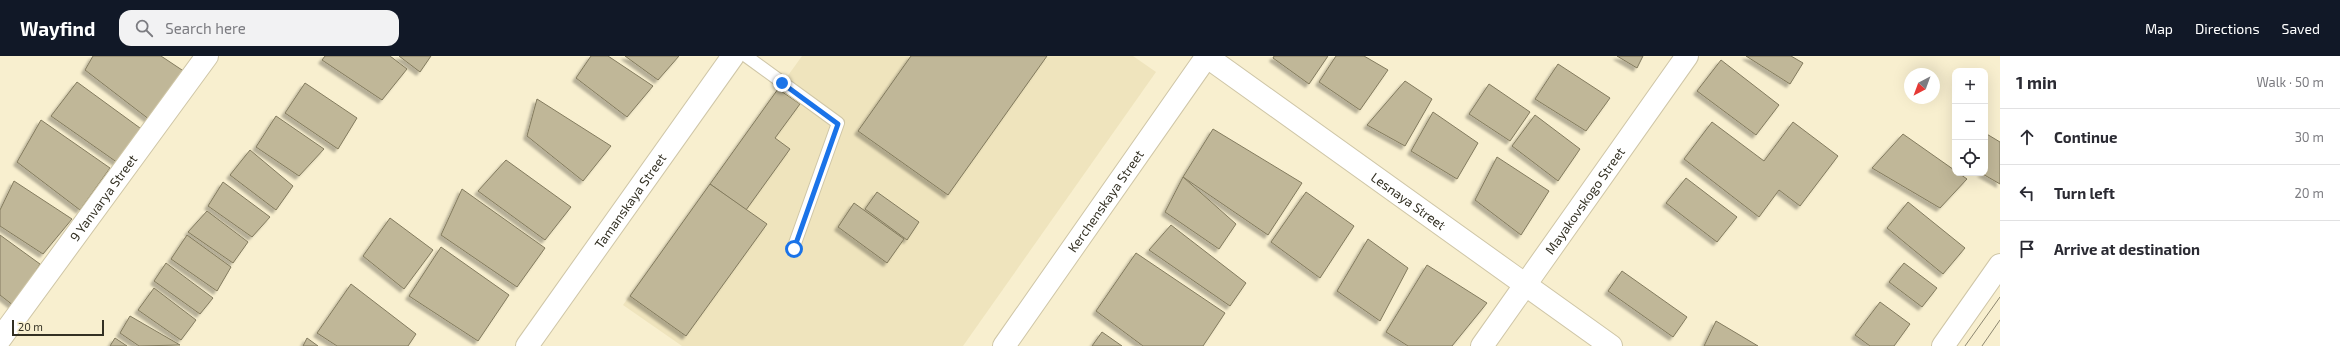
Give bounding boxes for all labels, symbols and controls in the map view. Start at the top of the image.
search box [119,10,399,46]
text: Wayfind [20,17,95,40]
icon: search [133,17,155,39]
text: Search here [165,19,246,37]
text: Map [2145,20,2173,37]
text: Directions [2195,20,2260,37]
text: Saved [2282,20,2320,37]
north arrow [1904,68,1940,104]
map controls [1952,68,1988,176]
button: + [1952,68,1988,104]
text: 1 min [2016,72,2057,92]
route end [773,74,791,92]
text: Walk · 50 m [2256,74,2324,90]
button: − [1952,104,1988,140]
icon: ahead [2016,126,2038,148]
text: Continue [2054,128,2117,146]
text: 30 m [2295,129,2324,145]
button: locate [1952,140,1988,176]
street label: Mayakovskogo Street [1541,144,1628,257]
street label: Kerchenskaya Street [1064,147,1147,255]
street label: Tamanskaya Street [591,150,669,252]
street label: 9 Yanvarya Street [66,151,140,244]
street label: Lesnaya Street [1368,169,1449,233]
icon: left [2016,182,2038,204]
text: Turn left [2054,184,2115,202]
text: 20 m [2295,185,2324,201]
icon: arrive [2016,238,2038,260]
route start [785,240,803,258]
text: Arrive at destination [2054,240,2200,258]
scale bar [12,318,104,337]
text: 20 m [18,320,43,333]

